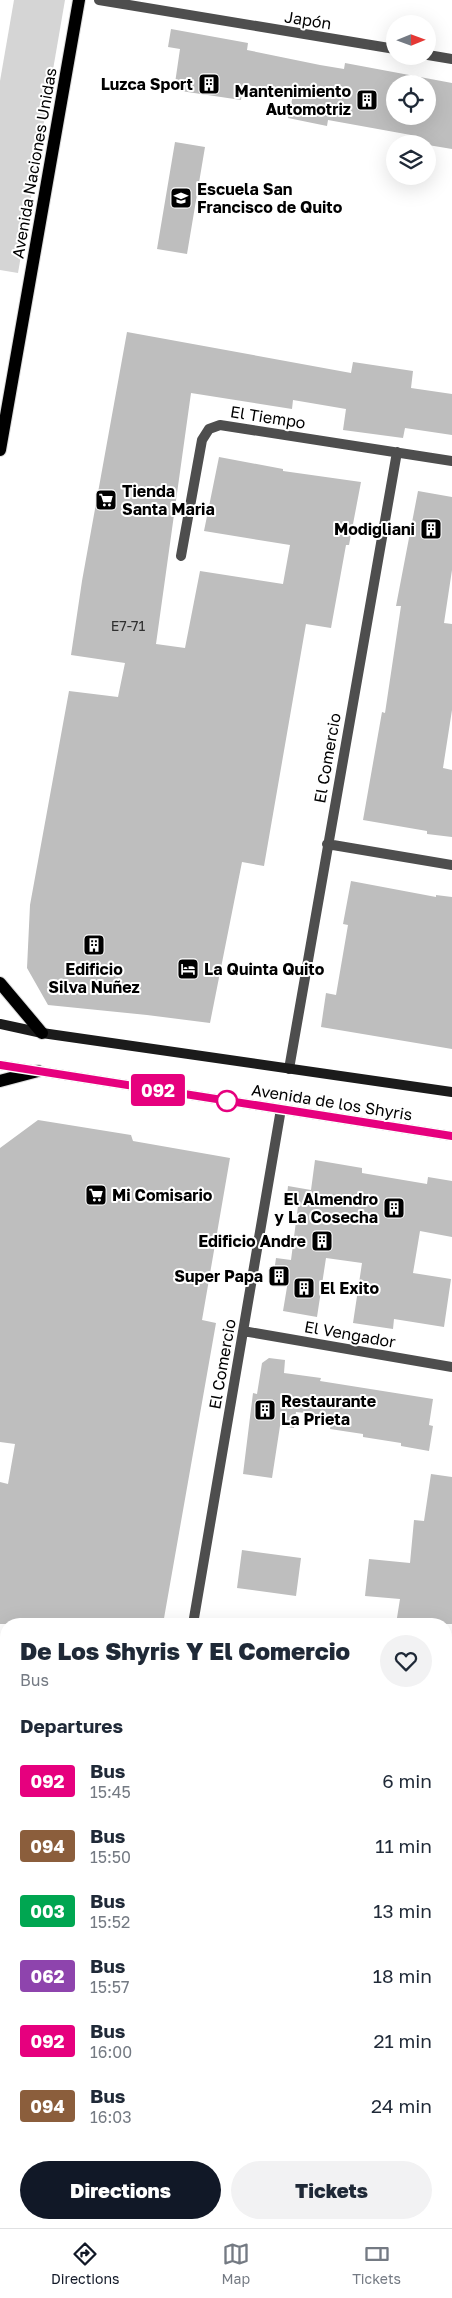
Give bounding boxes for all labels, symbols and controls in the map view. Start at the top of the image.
street label: Japón [283,6,333,34]
north arrow [386,15,436,65]
map controls [386,15,436,185]
street label: Avenida Naciones Unidas [7,66,61,260]
building icon: Luzca Sport [197,72,221,96]
place label: Luzca Sport [101,74,193,94]
button: locate [386,75,436,125]
place label: Mantenimiento Automotriz [234,81,351,119]
building icon: Mantenimiento Automotriz [355,88,379,112]
button: layers [386,135,436,185]
place label: Escuela San Francisco de Quito [197,179,343,217]
school or university icon: Escuela San Francisco de Quito [169,186,193,210]
street label: El Tiempo [229,401,307,433]
place label: Tienda Santa Maria [122,481,215,519]
supermarket icon: Tienda Santa Maria [94,488,118,512]
building icon: Modigliani [419,517,443,541]
place label: Modigliani [334,519,415,539]
house number: E7-71 [111,617,146,634]
street label: El Comercio [309,711,345,805]
building icon: Edificio Silva Nuñez [82,933,106,957]
hotel icon: La Quinta Quito [176,957,200,981]
place label: Edificio Silva Nuñez [48,959,140,997]
place label: La Quinta Quito [204,959,325,979]
line badge: 092 [129,1074,187,1106]
text: 092 [141,1079,175,1101]
street label: Avenida de los Shyris [250,1079,414,1125]
unlabelled marker [216,1090,238,1112]
supermarket icon: Mi Comisario [84,1183,108,1207]
place label: Mi Comisario [112,1185,213,1205]
place label: El Almendro y La Cosecha [274,1189,378,1227]
building icon: El Almendro y La Cosecha [382,1196,406,1220]
building icon: Edificio Andre [310,1229,334,1253]
place label: Edificio Andre [198,1231,306,1251]
building icon: Super Papa [267,1264,291,1288]
place label: Super Papa [174,1266,263,1286]
building icon: El Exito [292,1276,316,1300]
place label: El Exito [320,1278,379,1298]
street label: El Vengador [303,1316,397,1352]
street label: El Comercio [204,1317,240,1411]
place label: Restaurante La Prieta [281,1391,376,1429]
building icon: Restaurante La Prieta [253,1398,277,1422]
button: heart [380,1635,432,1687]
text: De Los Shyris Y El Comercio [20,1636,350,1665]
text: Bus [20,1670,49,1690]
text: Departures [20,1714,123,1737]
text: Bus [90,1759,125,1782]
text: 6 min [382,1769,432,1792]
text: 092 [30,1770,65,1792]
text: 15:45 [90,1782,131,1802]
text: Bus [90,1824,125,1847]
text: 11 min [375,1834,432,1857]
text: 094 [30,1835,65,1857]
text: 15:50 [90,1847,131,1867]
text: Bus [90,1889,125,1912]
text: 13 min [373,1899,432,1922]
text: 003 [30,1900,65,1922]
text: 15:52 [90,1912,130,1932]
text: Bus [90,1954,125,1977]
text: 18 min [373,1964,432,1987]
text: 062 [30,1965,65,1987]
text: 15:57 [90,1977,130,1997]
text: Bus [90,2019,125,2042]
text: 21 min [373,2029,432,2052]
text: 092 [30,2030,65,2052]
text: 16:00 [90,2042,132,2062]
text: Bus [90,2084,125,2107]
text: 24 min [371,2094,432,2117]
text: 094 [30,2095,65,2117]
text: 16:03 [90,2107,132,2127]
button: Directions [20,2161,221,2219]
button: Tickets [231,2161,432,2219]
tab: Directions [51,2240,119,2287]
tab: Map [222,2240,250,2287]
tab: Tickets [352,2240,401,2287]

